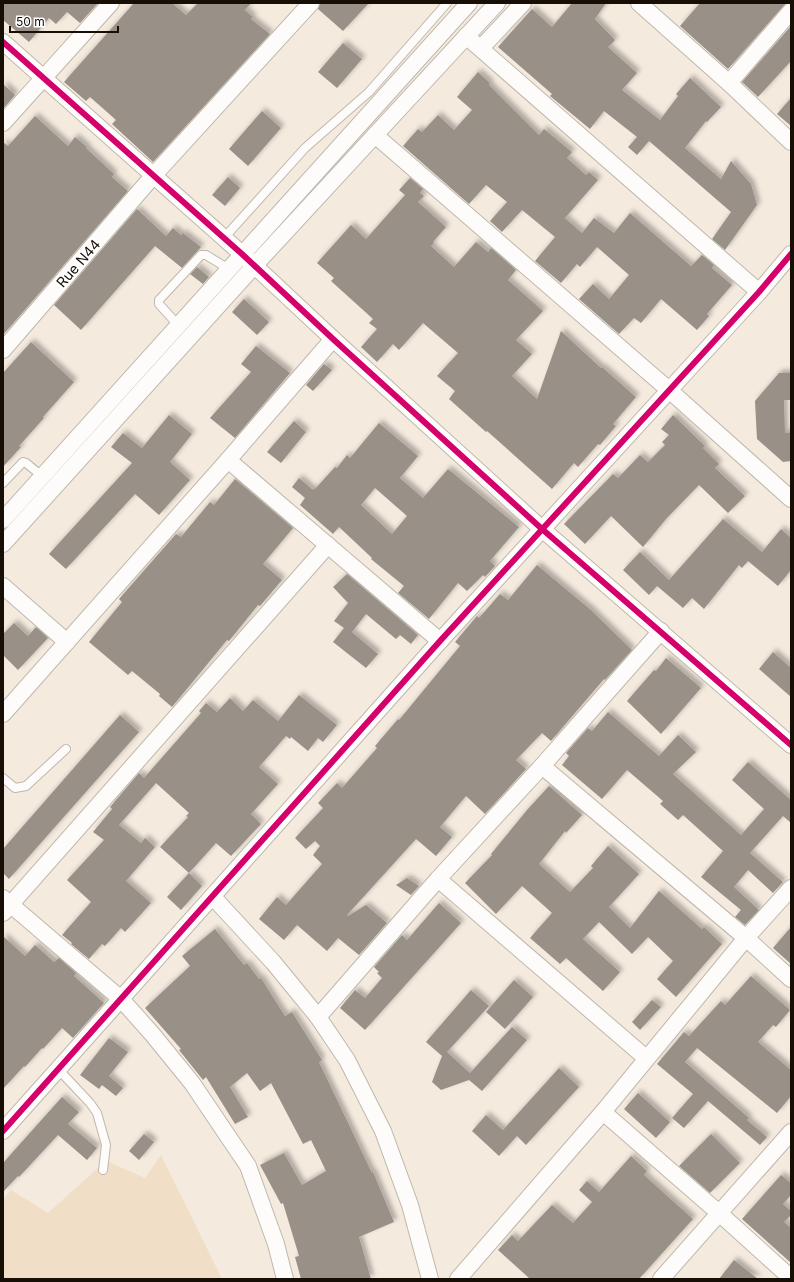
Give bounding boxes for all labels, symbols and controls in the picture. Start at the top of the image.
scale bar [10,8,118,34]
text: 50 m [16,14,45,29]
street label: Rue N44 [53,236,103,290]

